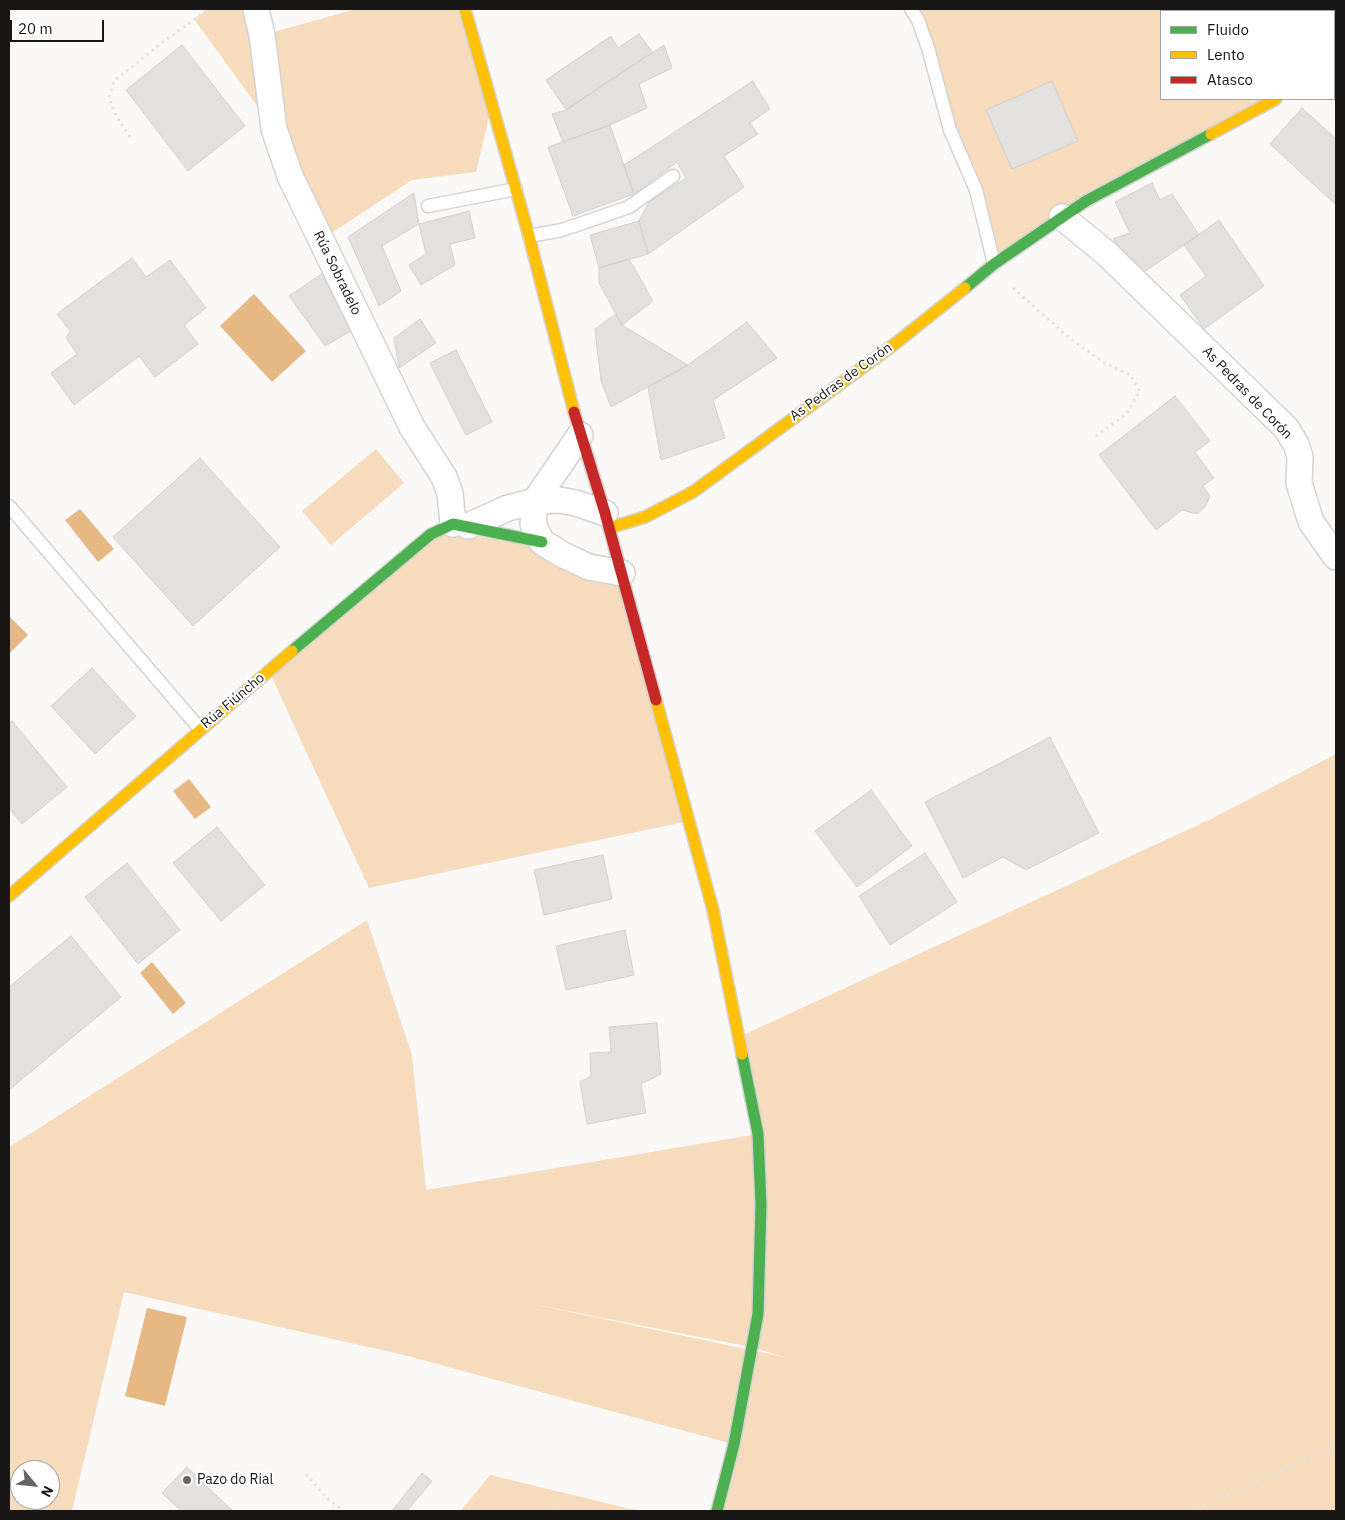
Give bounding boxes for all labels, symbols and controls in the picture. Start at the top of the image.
scale bar [12,10,106,42]
legend [1160,10,1335,100]
text: 20 m [18,19,53,38]
text: Fluido [1207,20,1249,39]
text: Lento [1207,45,1245,64]
text: Atasco [1207,70,1253,89]
street label: Rúa Sobradelo [309,228,365,318]
street label: As Pedras de Corón [787,339,895,425]
street label: As Pedras de Corón [1198,343,1296,443]
street label: Rúa Fiúncho [198,670,268,732]
north arrow [10,1460,60,1510]
place label: Pazo do Rial [197,1472,273,1488]
marker: Pazo do Rial [181,1474,193,1486]
text: N [37,1483,58,1500]

